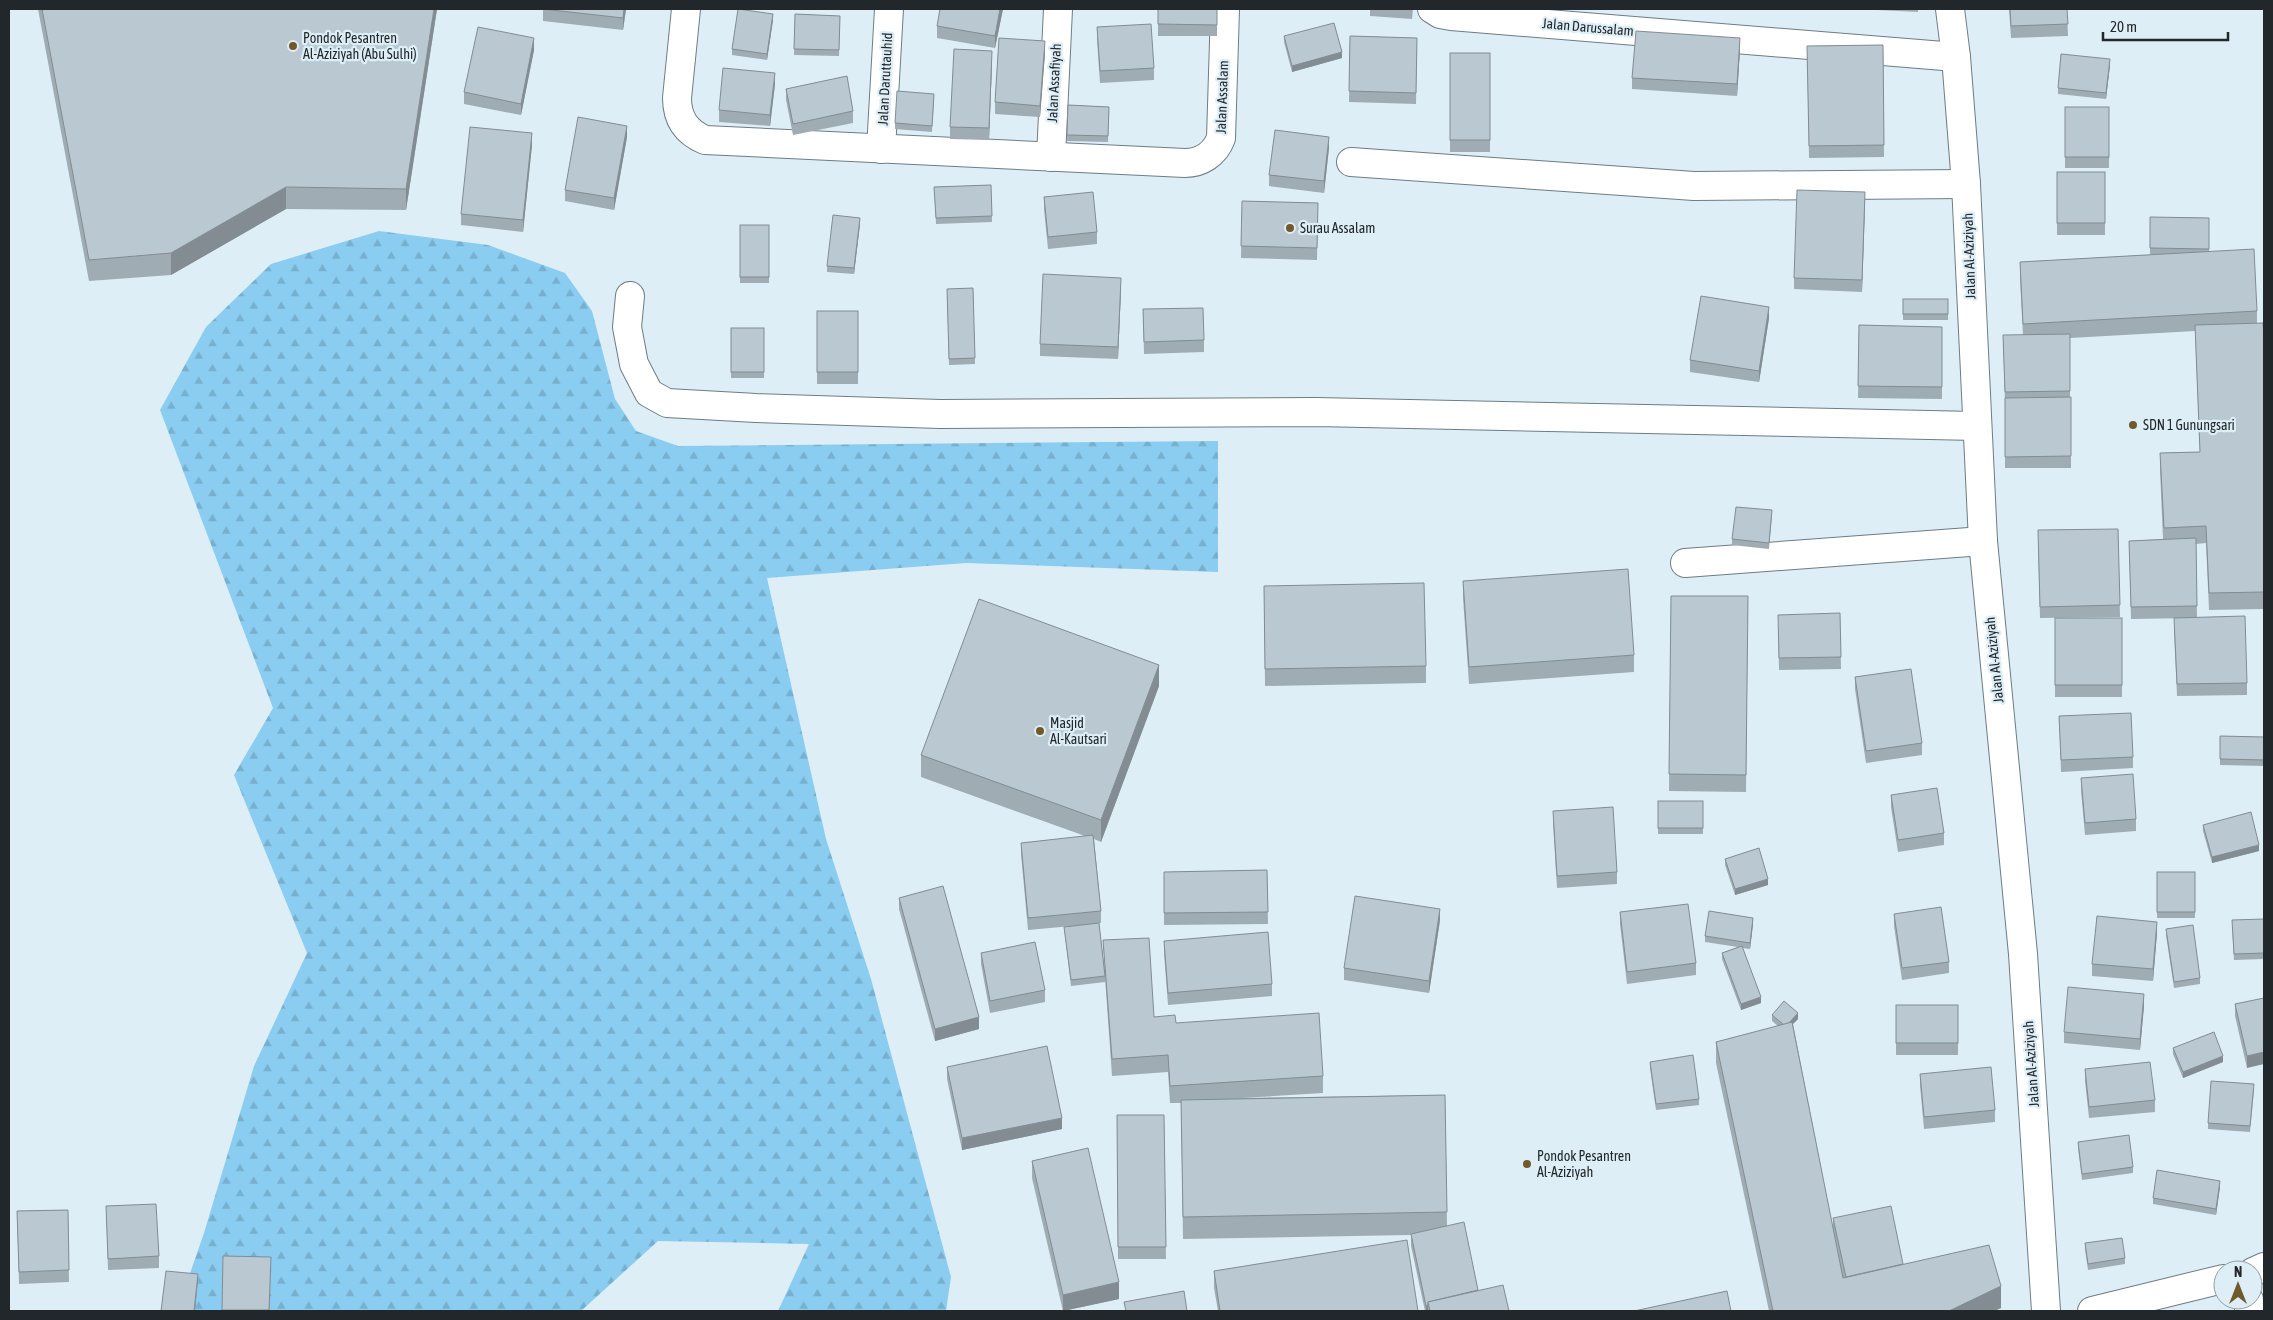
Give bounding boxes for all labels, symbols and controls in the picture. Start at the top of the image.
scale bar [2103,10,2228,42]
street label: Jalan Darussalam [1542,15,1634,39]
text: 20 m [2110,18,2137,35]
place label: Pondok Pesantren Al-Aziziyah (Abu Sulhi) [303,30,417,62]
street label: Jalan Daruttauhid [875,32,895,126]
marker: Pondok Pesantren Al-Aziziyah (Abu Sulhi) [287,40,299,52]
street label: Jalan Assafiyah [1044,43,1064,123]
street label: Jalan Assalam [1213,60,1231,134]
street label: Jalan Al-Aziziyah [1959,213,1979,299]
place label: Surau Assalam [1300,220,1375,236]
marker: Surau Assalam [1284,222,1296,234]
place label: SDN 1 Gunungsari [2143,417,2235,433]
marker: SDN 1 Gunungsari [2127,419,2139,431]
street label: Jalan Al-Aziziyah [1982,616,2006,704]
place label: Masjid Al-Kautsari [1050,715,1107,747]
marker: Masjid Al-Kautsari [1034,725,1046,737]
street label: Jalan Al-Aziziyah [2020,1020,2042,1108]
place label: Pondok Pesantren Al-Aziziyah [1537,1148,1631,1180]
marker: Pondok Pesantren Al-Aziziyah [1521,1158,1533,1170]
north arrow [2213,1260,2263,1310]
text: N [2234,1264,2242,1280]

